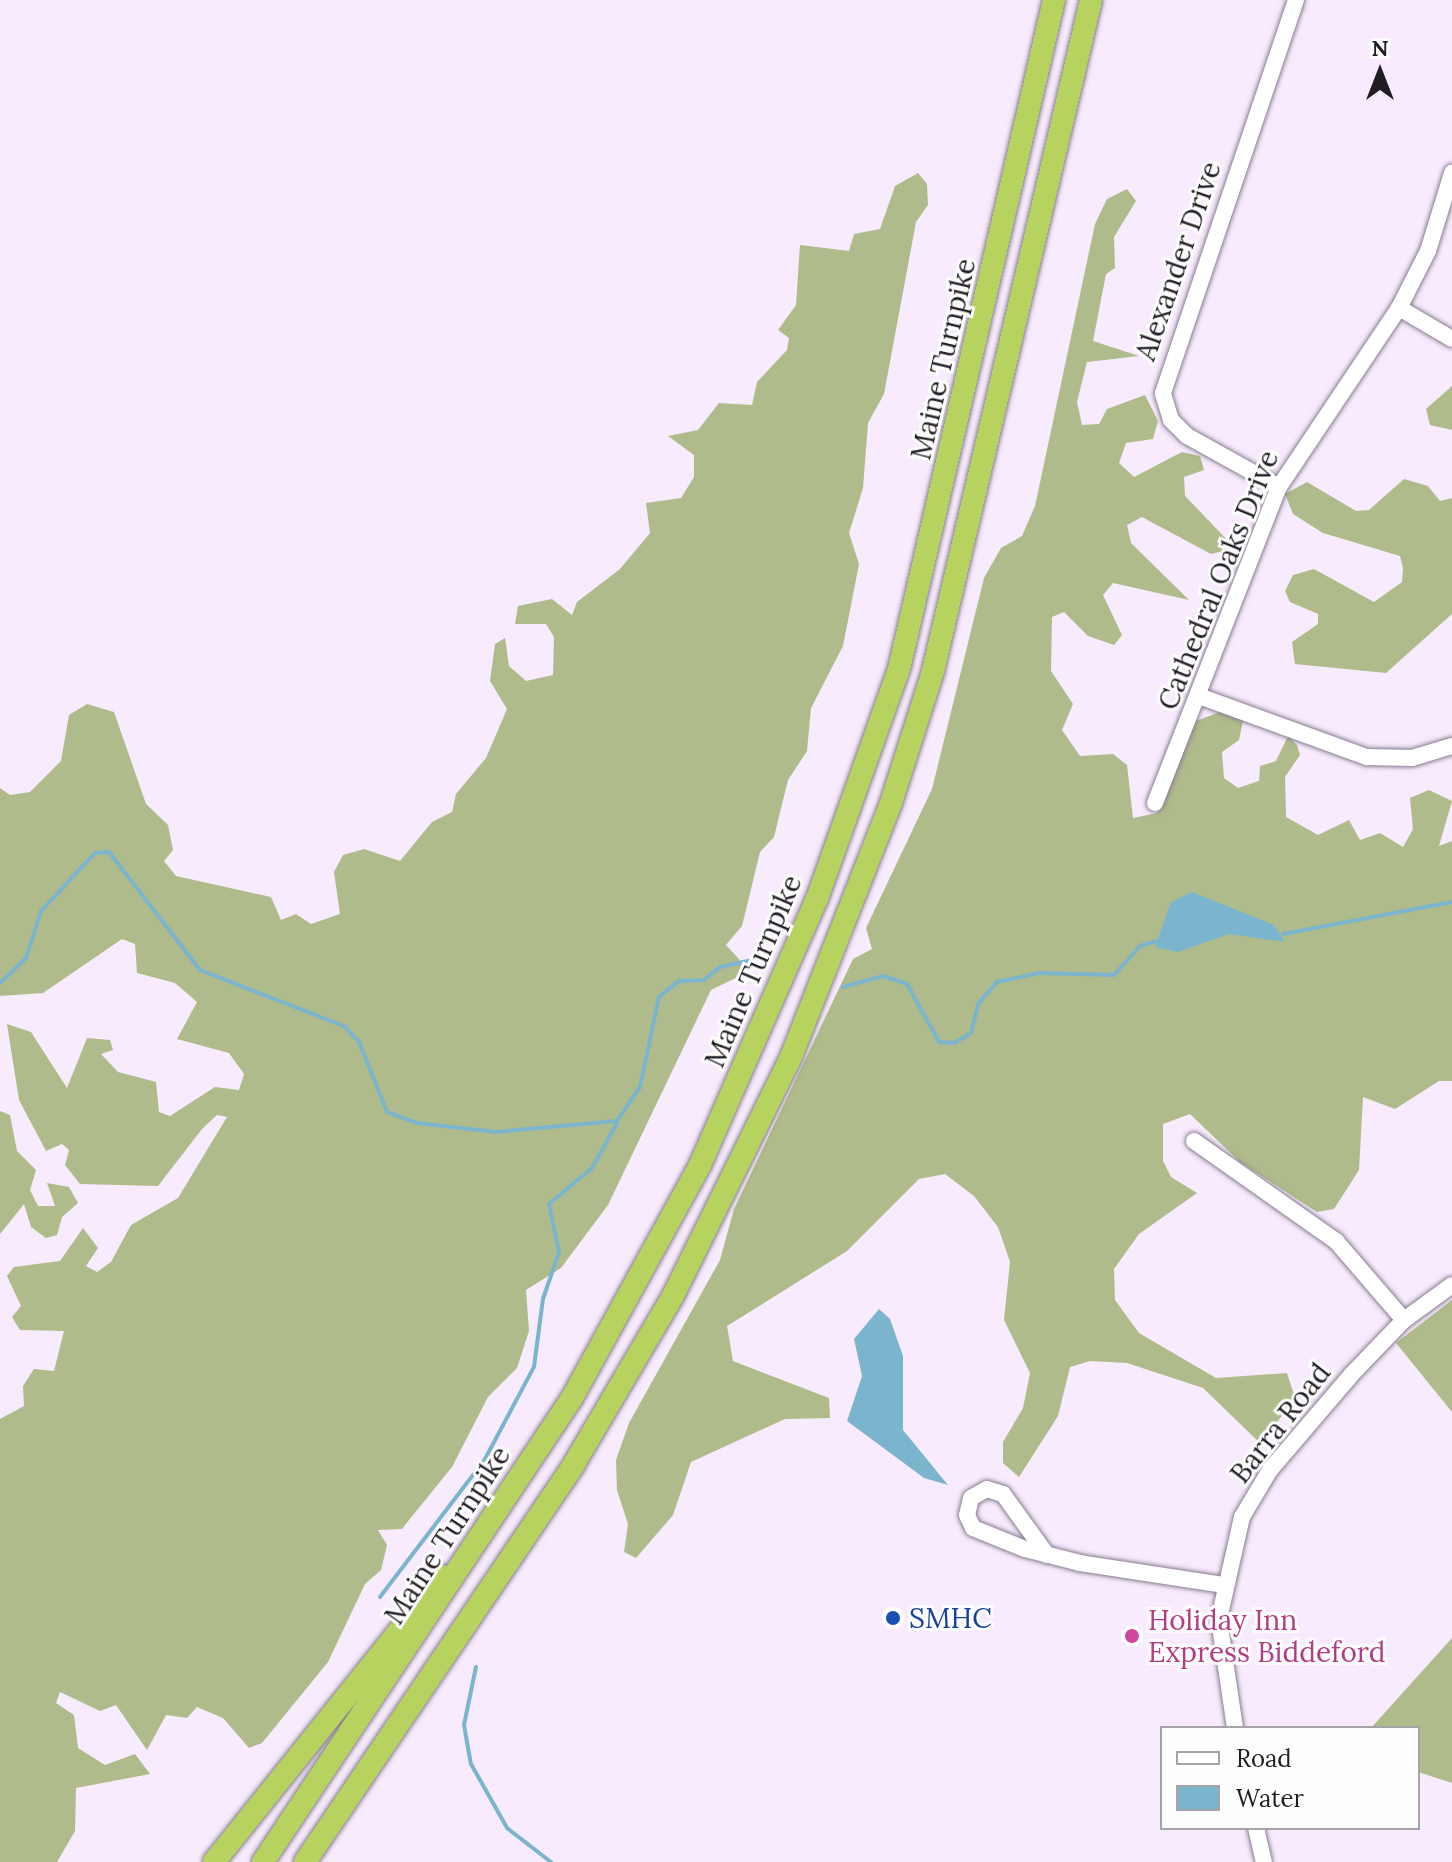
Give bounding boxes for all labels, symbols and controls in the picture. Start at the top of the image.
north arrow [1340,32,1420,112]
text: N [1371,34,1389,62]
street label: Alexander Drive [1128,157,1228,365]
street label: Maine Turnpike [904,255,982,463]
street label: Cathedral Oaks Drive [1151,445,1285,715]
street label: Maine Turnpike [697,870,809,1072]
street label: Barra Road [1223,1356,1337,1490]
street label: Maine Turnpike [377,1440,517,1630]
place label: SMHC [909,1601,992,1635]
place label: Holiday Inn Express Biddeford [1148,1603,1385,1669]
marker: SMHC [884,1609,902,1627]
marker: Holiday Inn Express Biddeford [1123,1627,1141,1645]
legend [1160,1726,1420,1830]
text: Road [1236,1743,1292,1774]
text: Water [1236,1783,1304,1814]

